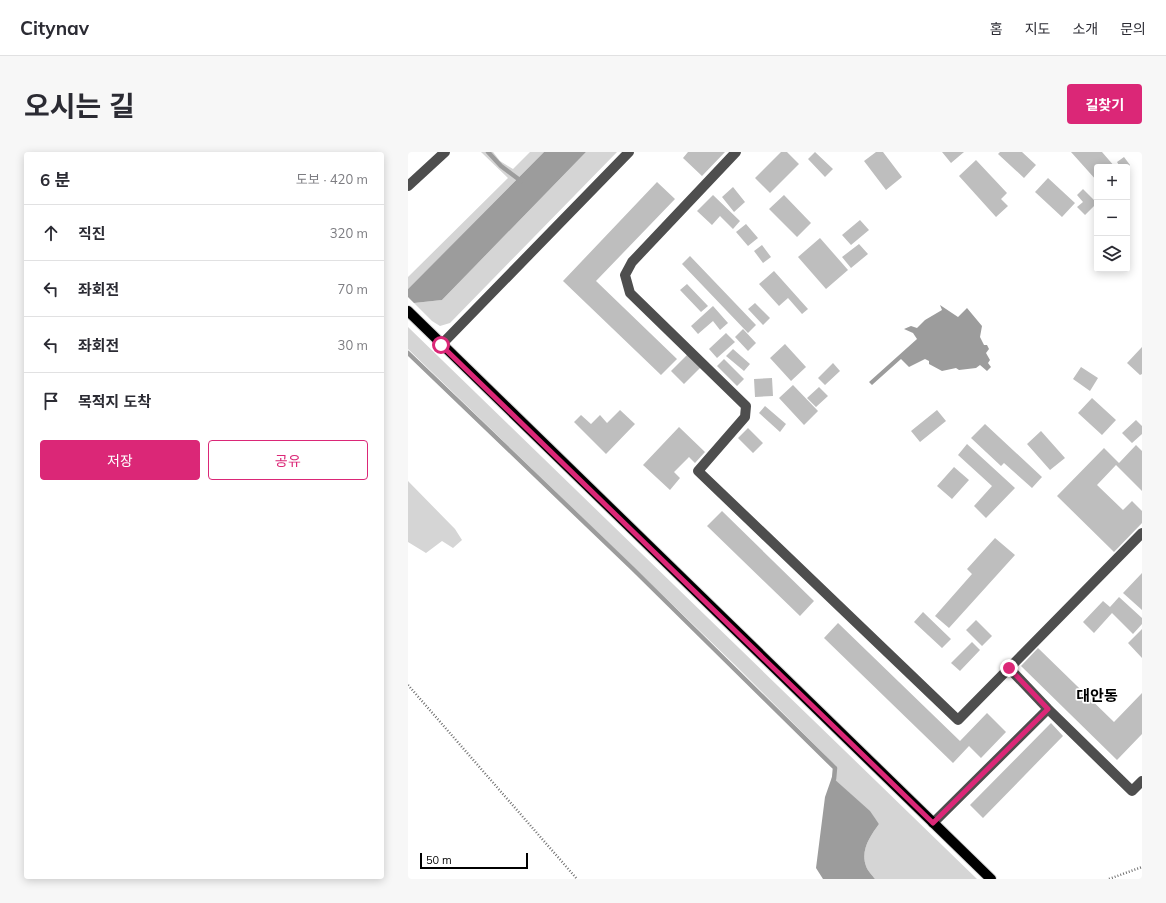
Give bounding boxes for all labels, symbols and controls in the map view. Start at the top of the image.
text: Citynav [20,16,89,40]
text: 홈 [990,20,1003,38]
text: 지도 [1025,20,1050,38]
text: 소개 [1072,20,1098,38]
text: 문의 [1120,20,1146,38]
button: 길찾기 [1067,84,1142,124]
text: 오시는 길 [24,88,135,123]
map controls [1094,164,1130,272]
button: + [1094,164,1130,200]
text: 6 분 [40,169,71,190]
text: 도보 · 420 m [296,171,368,187]
button: − [1094,200,1130,236]
icon: ahead [40,222,62,244]
text: 직진 [78,224,106,243]
text: 320 m [330,225,368,241]
button: layers [1094,236,1130,272]
icon: left [40,278,62,300]
text: 좌회전 [78,280,119,299]
text: 70 m [338,281,368,297]
icon: left [40,334,62,356]
text: 좌회전 [78,336,119,355]
route start [432,336,450,354]
text: 30 m [338,337,368,353]
icon: arrive [40,390,62,412]
text: 목적지 도착 [78,392,151,411]
button: 저장 [40,440,200,480]
button: 공유 [208,440,368,480]
route end [1000,659,1018,677]
district label: 대안동 [1076,686,1118,705]
scale bar [420,851,528,870]
text: 50 m [426,853,452,867]

